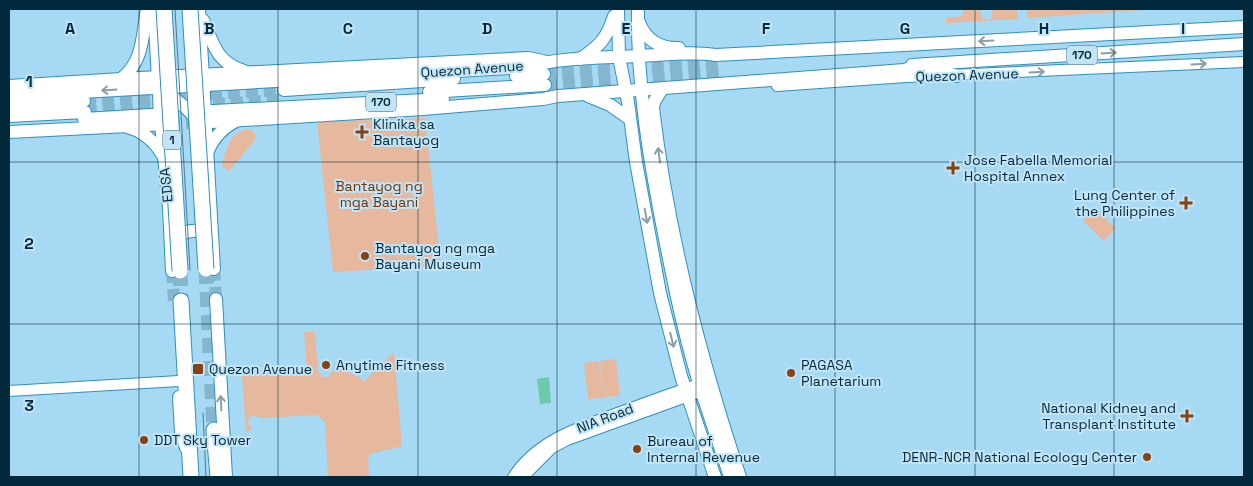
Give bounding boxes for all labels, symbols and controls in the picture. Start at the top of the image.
text: A [65,18,75,39]
text: B [204,18,214,39]
text: C [343,18,353,39]
text: D [482,18,492,39]
text: E [622,18,631,39]
text: F [762,18,771,39]
text: G [900,18,910,39]
text: H [1039,18,1049,39]
text: I [1181,18,1185,39]
one-way arrow [978,37,994,46]
road number: 170 [1067,46,1097,64]
one-way arrow [1100,49,1116,58]
street label: Quezon Avenue [420,56,524,82]
one-way arrow [1190,59,1207,69]
street label: Quezon Avenue [915,64,1019,86]
one-way arrow [1028,68,1044,77]
text: 1 [25,71,33,92]
one-way arrow [102,86,118,95]
road number: 170 [366,92,396,111]
place label: Klinika sa Bantayog [373,115,439,149]
marker: Klinika sa Bantayog [355,125,369,139]
road number: 1 [163,130,181,150]
one-way arrow [654,147,664,163]
place label: Jose Fabella Memorial Hospital Annex [964,151,1112,185]
marker: Jose Fabella Memorial Hospital Annex [946,161,960,175]
street label: EDSA [155,167,177,203]
park label: Bantayog ng mga Bayani [335,177,423,211]
place label: Lung Center of the Philippines [1074,186,1175,220]
marker: Lung Center of the Philippines [1179,196,1193,210]
one-way arrow [641,207,651,223]
text: 2 [24,233,34,254]
place label: Bantayog ng mga Bayani Museum [375,239,495,273]
marker: Bantayog ng mga Bayani Museum [359,250,371,262]
one-way arrow [668,332,677,348]
place label: Anytime Fitness [336,356,445,374]
place label: PAGASA Planetarium [801,356,881,390]
marker: Anytime Fitness [320,359,332,371]
place label: Quezon Avenue [209,360,312,378]
marker: Quezon Avenue [191,362,205,376]
marker: PAGASA Planetarium [785,367,797,379]
text: 3 [24,395,34,416]
one-way arrow [217,396,226,412]
street label: NIA Road [574,399,636,437]
place label: National Kidney and Transplant Institute [1041,399,1176,433]
marker: National Kidney and Transplant Institute [1180,409,1194,423]
place label: DDT Sky Tower [154,431,251,449]
place label: Bureau of Internal Revenue [647,432,760,466]
marker: DDT Sky Tower [138,434,150,446]
marker: Bureau of Internal Revenue [631,443,643,455]
place label: DENR-NCR National Ecology Center [902,448,1137,466]
marker: DENR-NCR National Ecology Center [1141,451,1153,463]

